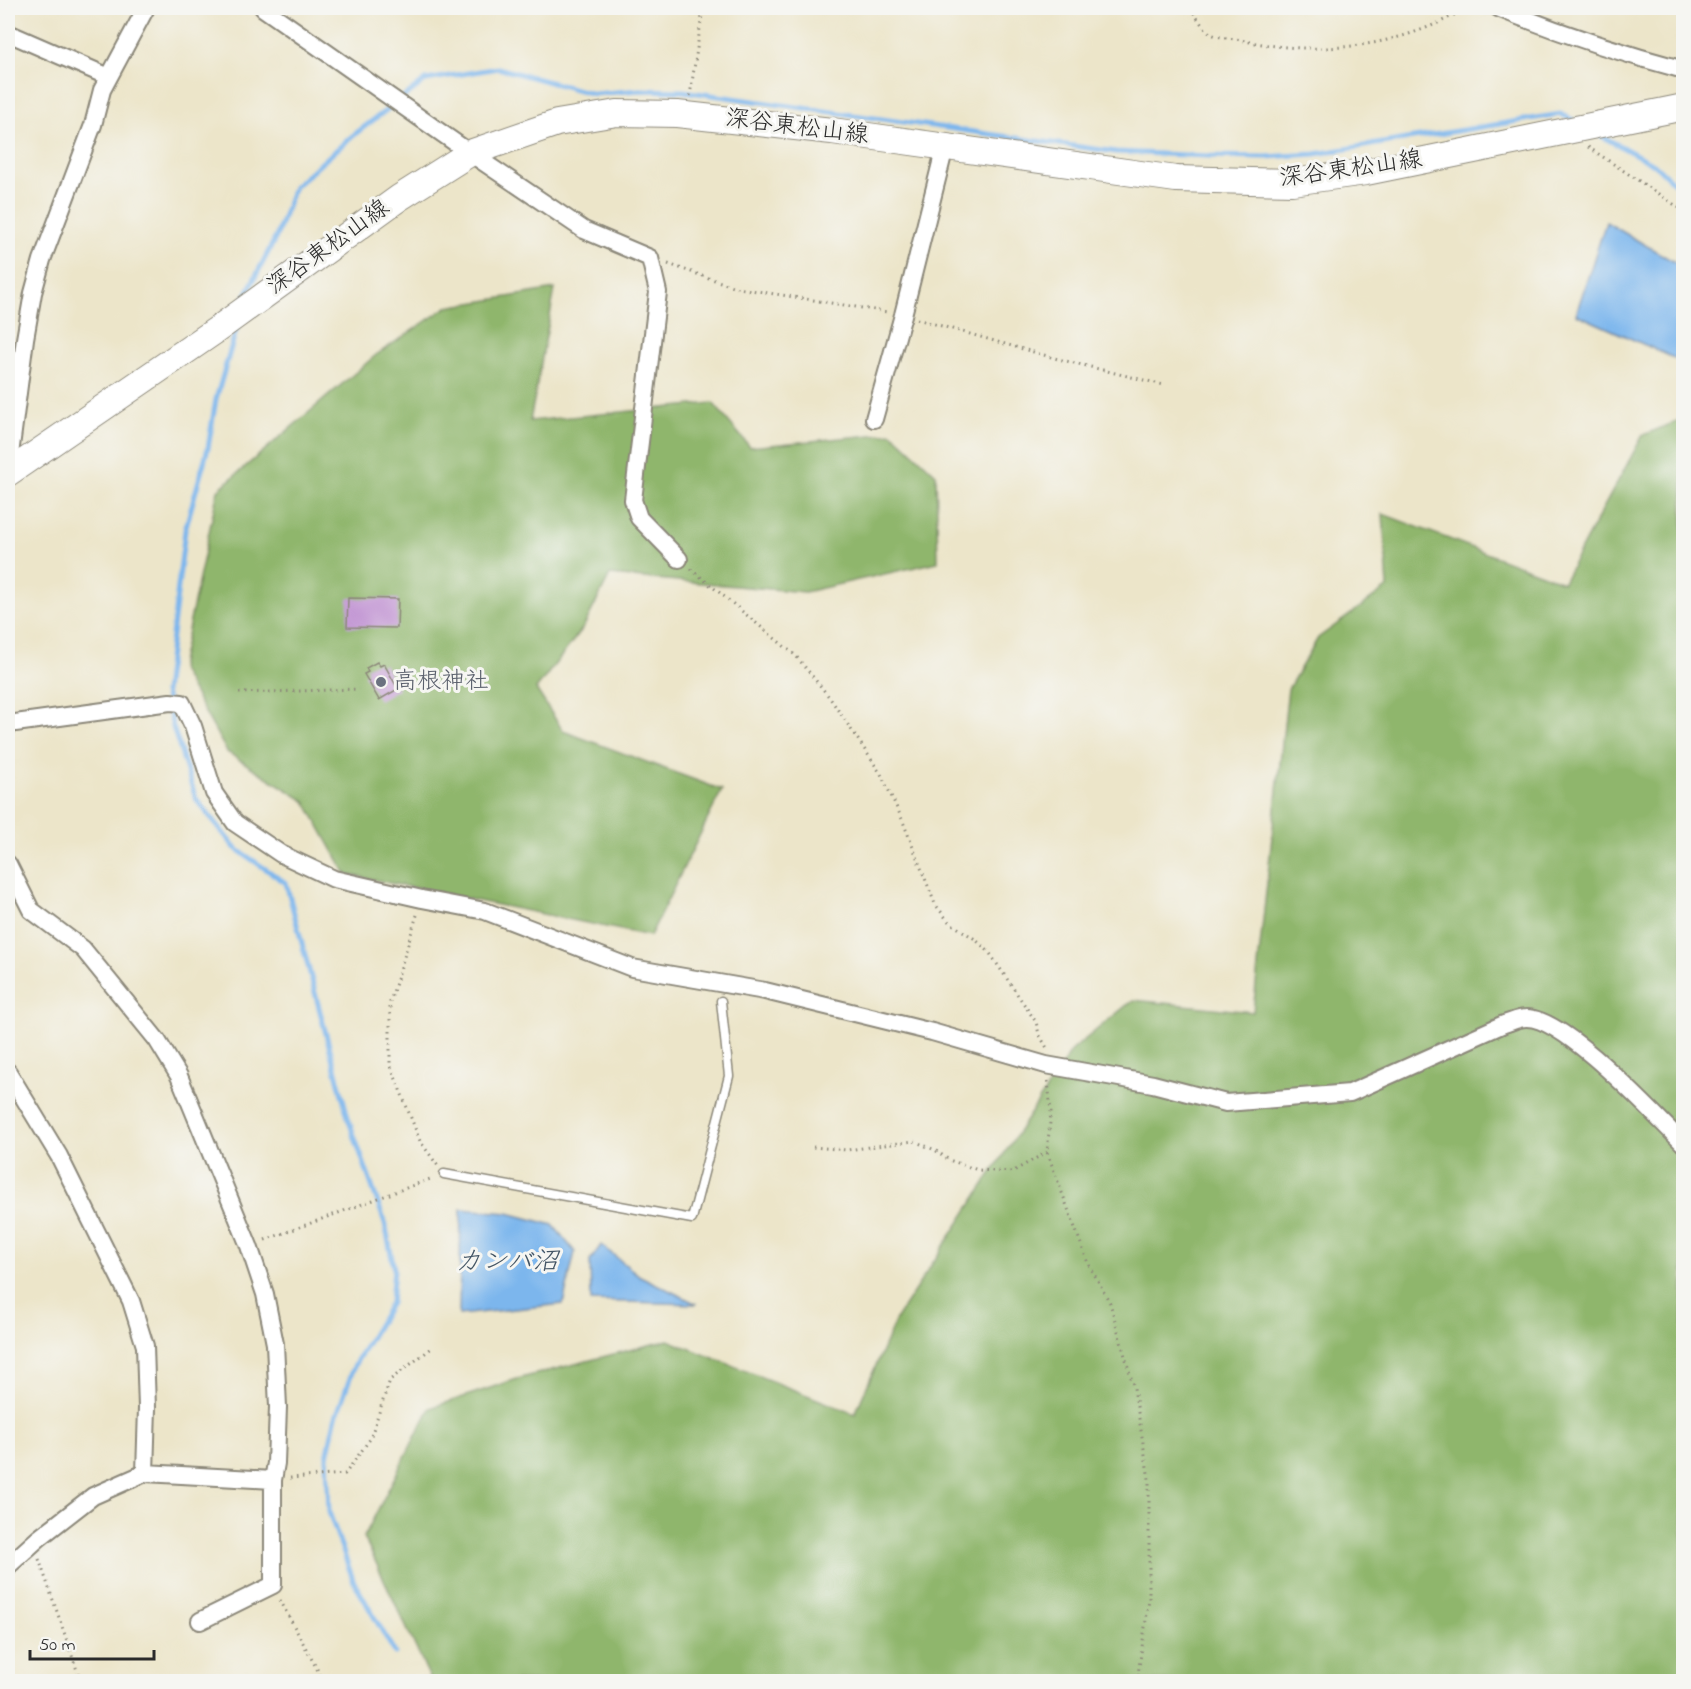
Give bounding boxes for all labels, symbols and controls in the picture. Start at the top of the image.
street label: 深谷東松山線 [723,102,871,154]
street label: 深谷東松山線 [1277,143,1425,197]
street label: 深谷東松山線 [260,192,398,304]
place label: 高根神社 [393,665,489,700]
marker: 高根神社 [374,675,388,689]
water label: カンバ沼 [456,1244,560,1282]
scale bar [30,1623,154,1661]
text: 50 m [39,1633,76,1659]

